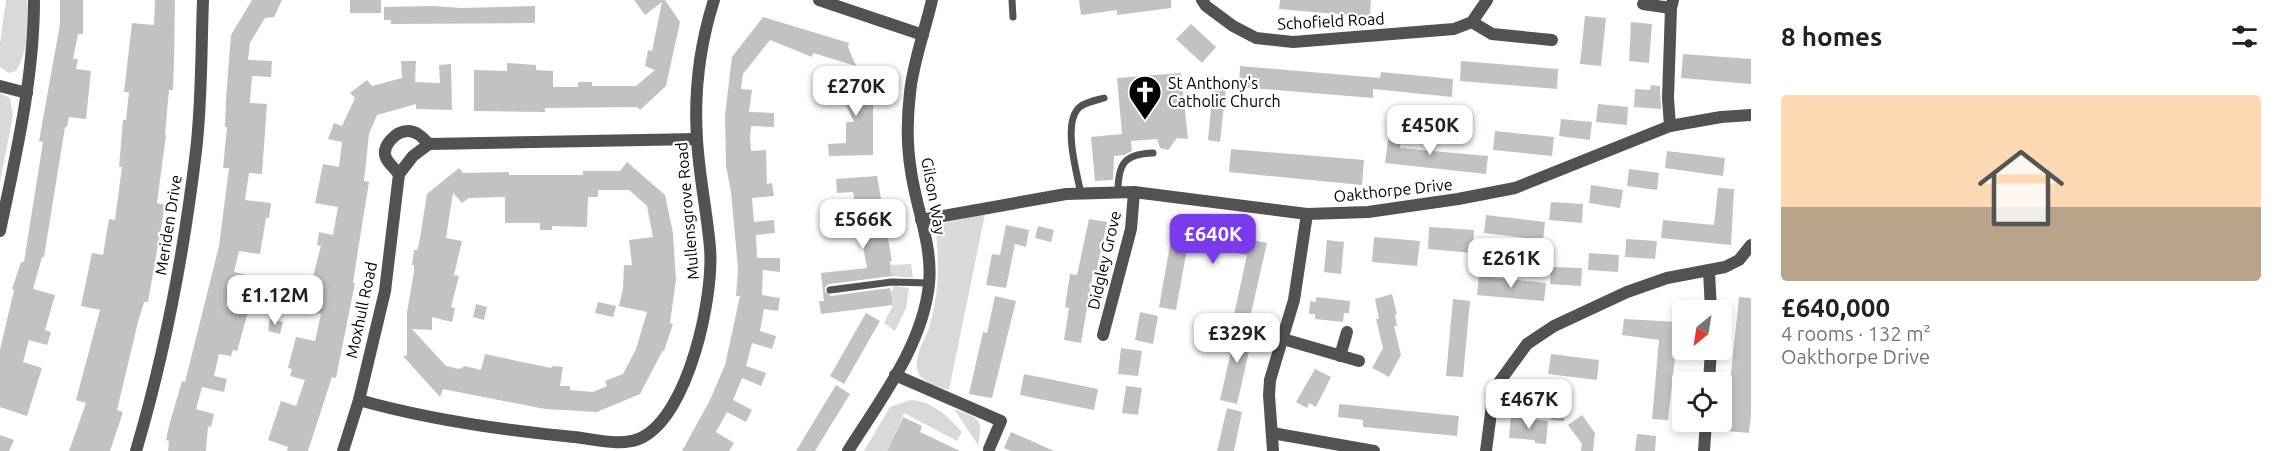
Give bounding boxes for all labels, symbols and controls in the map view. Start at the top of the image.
street label: Schofield Road [1277,9,1385,33]
icon: filters [2228,20,2261,53]
text: 8 homes [1781,22,1882,51]
pin: £270K [814,66,898,117]
text: £270K [827,74,885,97]
church icon: St Anthony's Catholic Church [1127,74,1163,121]
place label: St Anthony's Catholic Church [1168,74,1281,110]
pin: £450K [1388,105,1472,156]
text: £450K [1401,113,1459,136]
icon: home [1967,134,2075,242]
street label: Mullensgrove Road [672,141,702,281]
street label: Gilson Way [918,156,950,236]
street label: Meriden Drive [151,173,185,277]
street label: Oakthorpe Drive [1333,175,1453,205]
pin: £566K [821,199,905,250]
text: £566K [834,207,892,230]
street label: Didgley Grove [1084,209,1124,311]
pin: £640K [1171,214,1255,265]
text: £640K [1184,222,1242,245]
pin: £261K [1469,238,1553,289]
text: £261K [1482,246,1540,269]
street label: Moxhull Road [342,260,380,360]
pin: £1.12M [226,275,324,326]
text: £1.12M [241,283,309,306]
text: £640,000 [1781,293,1890,322]
north arrow [1672,300,1732,360]
map controls [1672,300,1732,432]
pin: £329K [1195,313,1279,364]
text: £329K [1208,321,1266,344]
text: 4 rooms · 132 m² [1781,322,1931,345]
text: Oakthorpe Drive [1781,345,1930,368]
button: locate [1672,372,1732,432]
pin: £467K [1487,379,1571,430]
text: £467K [1500,387,1558,410]

